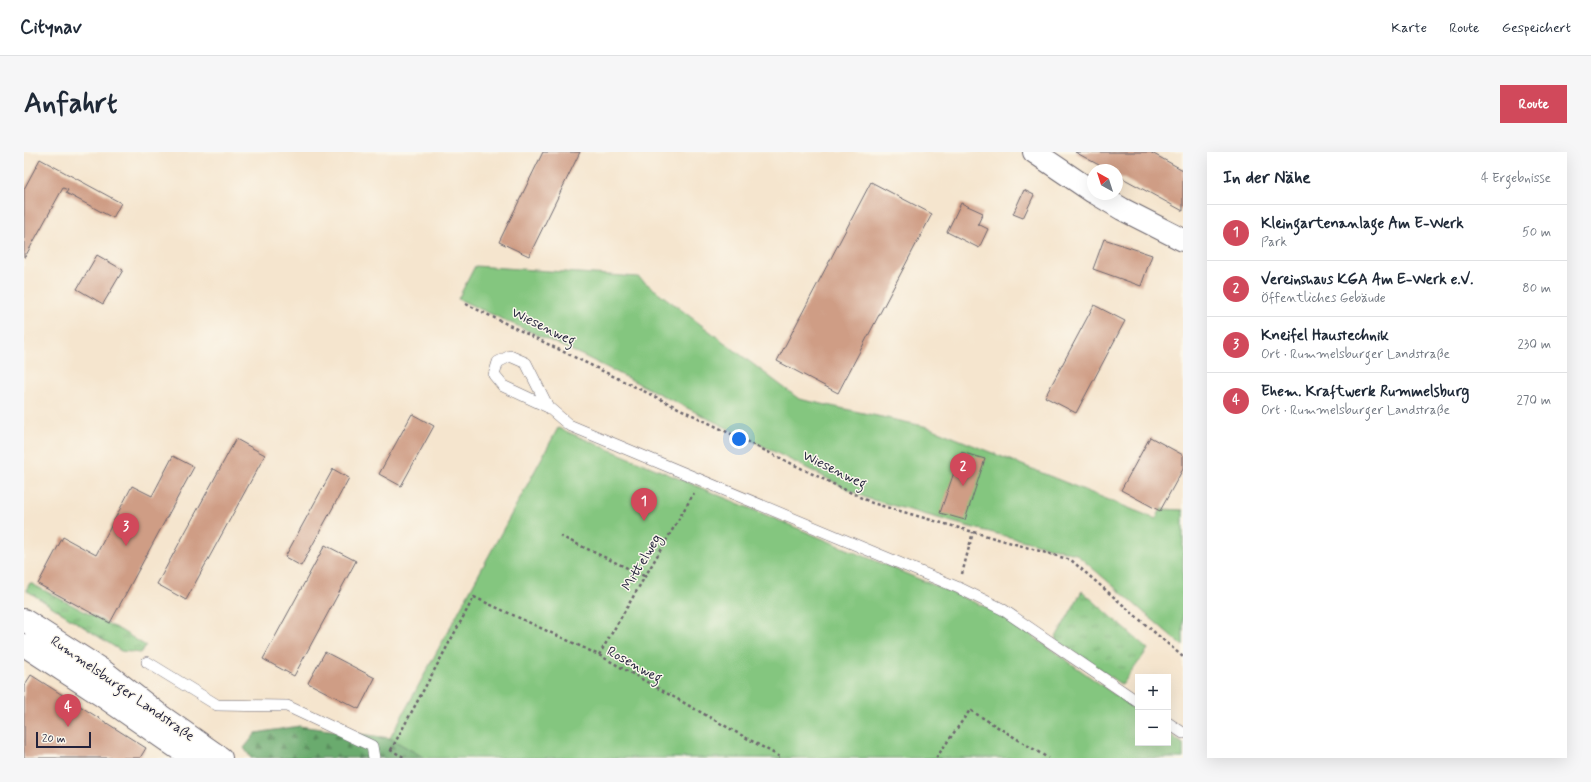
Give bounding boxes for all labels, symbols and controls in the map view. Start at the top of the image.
text: Citynav [20,15,82,40]
text: Karte [1391,19,1427,37]
text: Route [1449,19,1480,37]
text: Gespeichert [1502,19,1571,37]
button: Route [1500,85,1567,123]
text: Anfahrt [24,86,117,123]
north arrow [1087,164,1123,200]
text: In der Nähe [1223,167,1311,189]
text: 4 Ergebnisse [1481,170,1551,187]
text: Kleingartenanlage Am E-Werk [1261,214,1464,234]
text: 1 [1233,224,1239,241]
text: 50 m [1522,224,1551,241]
text: Park [1261,234,1287,251]
text: Vereinshaus KGA Am E-Werk e.V. [1261,270,1473,290]
text: 2 [1233,280,1239,297]
text: 80 m [1522,280,1551,297]
text: Öffentliches Gebäude [1261,290,1386,307]
street label: Wiesenweg [508,304,579,352]
text: Kneifel Haustechnik [1261,326,1389,346]
text: 3 [1233,336,1239,353]
text: 230 m [1517,336,1551,353]
text: Ort · Rummelsburger Landstraße [1261,346,1450,363]
text: Ehem. Kraftwerk Rummelsburg [1261,382,1469,402]
text: 4 [1232,392,1240,409]
text: 270 m [1516,392,1551,409]
text: Ort · Rummelsburger Landstraße [1261,402,1450,419]
your location [729,429,749,449]
street label: Wiesenweg [799,447,870,495]
pin: 2 [950,453,976,486]
pin: 1 [631,488,657,521]
pin: 3 [113,513,139,546]
street label: Mittelweg [618,531,667,595]
street label: Rummelsburger Landstraße [46,632,198,747]
street label: Rosenweg [603,642,665,689]
map controls [1135,674,1171,746]
button: + [1135,674,1171,710]
pin: 4 [55,694,81,727]
button: − [1135,710,1171,746]
scale bar [36,730,91,749]
text: 20 m [42,732,65,746]

